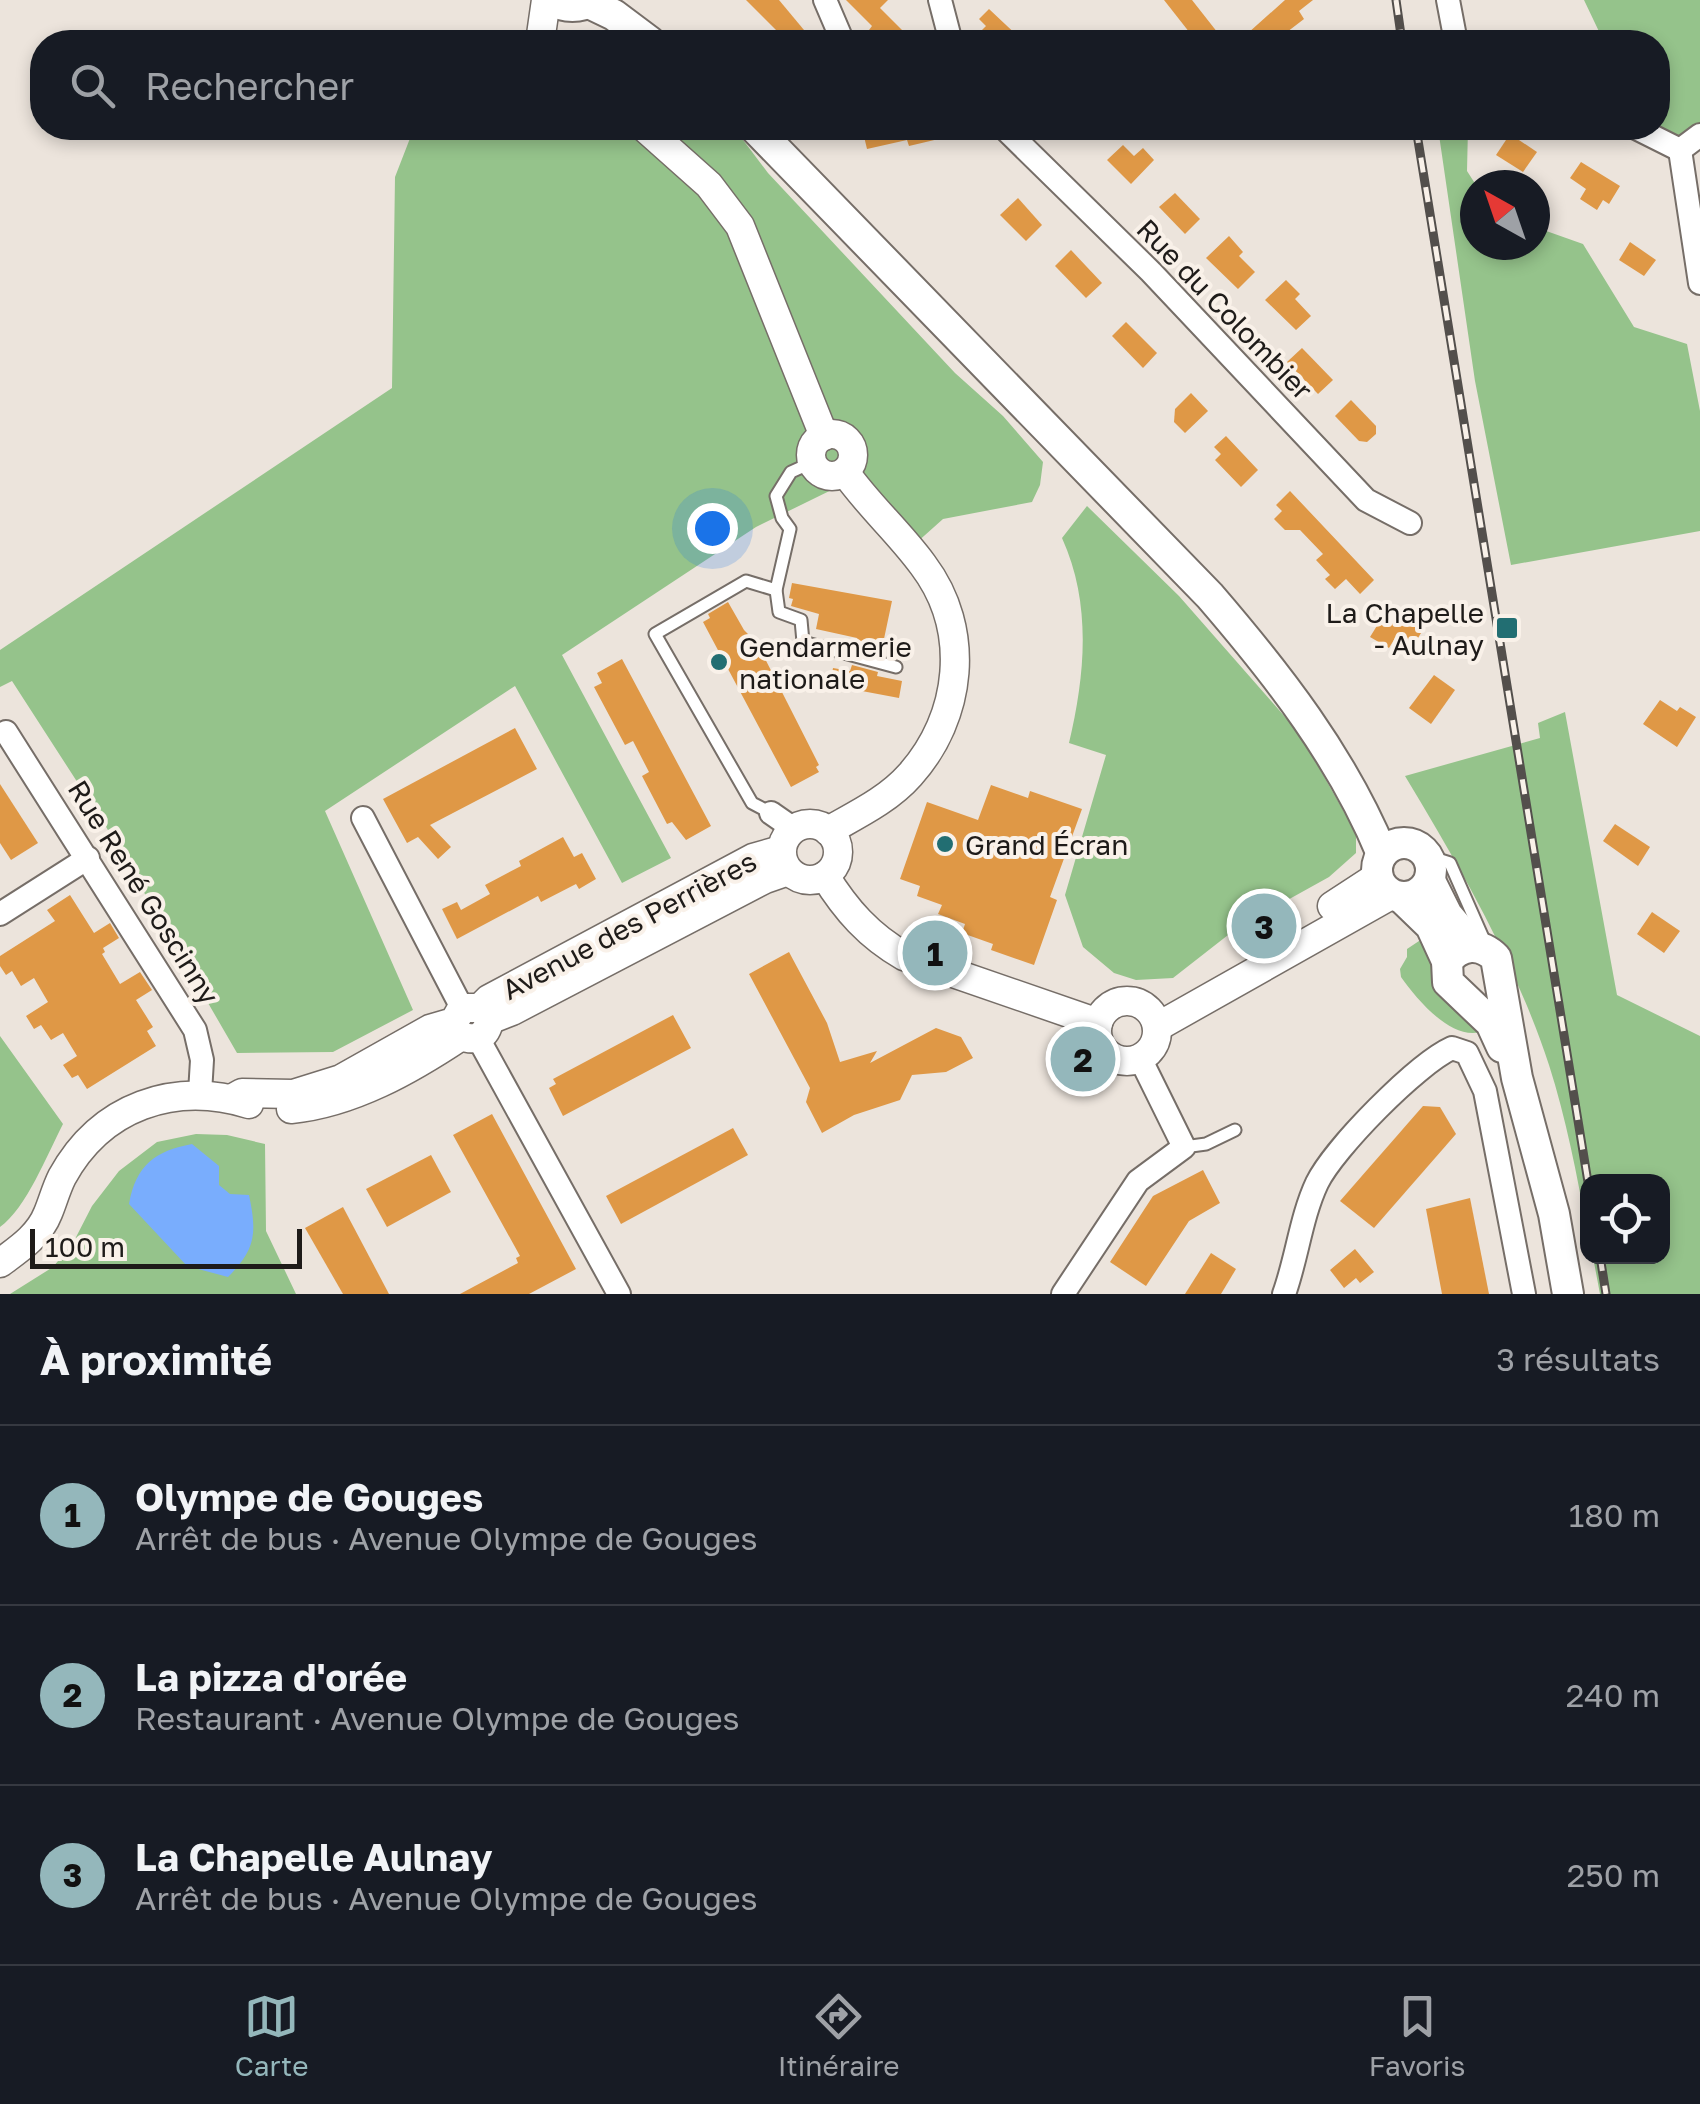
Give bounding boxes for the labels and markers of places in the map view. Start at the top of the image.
place label: La Chapelle - Aulnay [1326,596,1484,661]
marker: La Chapelle - Aulnay [1494,615,1520,641]
place label: Gendarmerie nationale [739,630,912,695]
marker: Gendarmerie nationale [708,651,730,673]
place label: Grand Écran [965,828,1128,861]
marker: Grand Écran [934,833,956,855]
pin: 3 [1232,888,1296,964]
pin: 1 [902,916,968,990]
pin: 2 [1050,1022,1116,1096]

